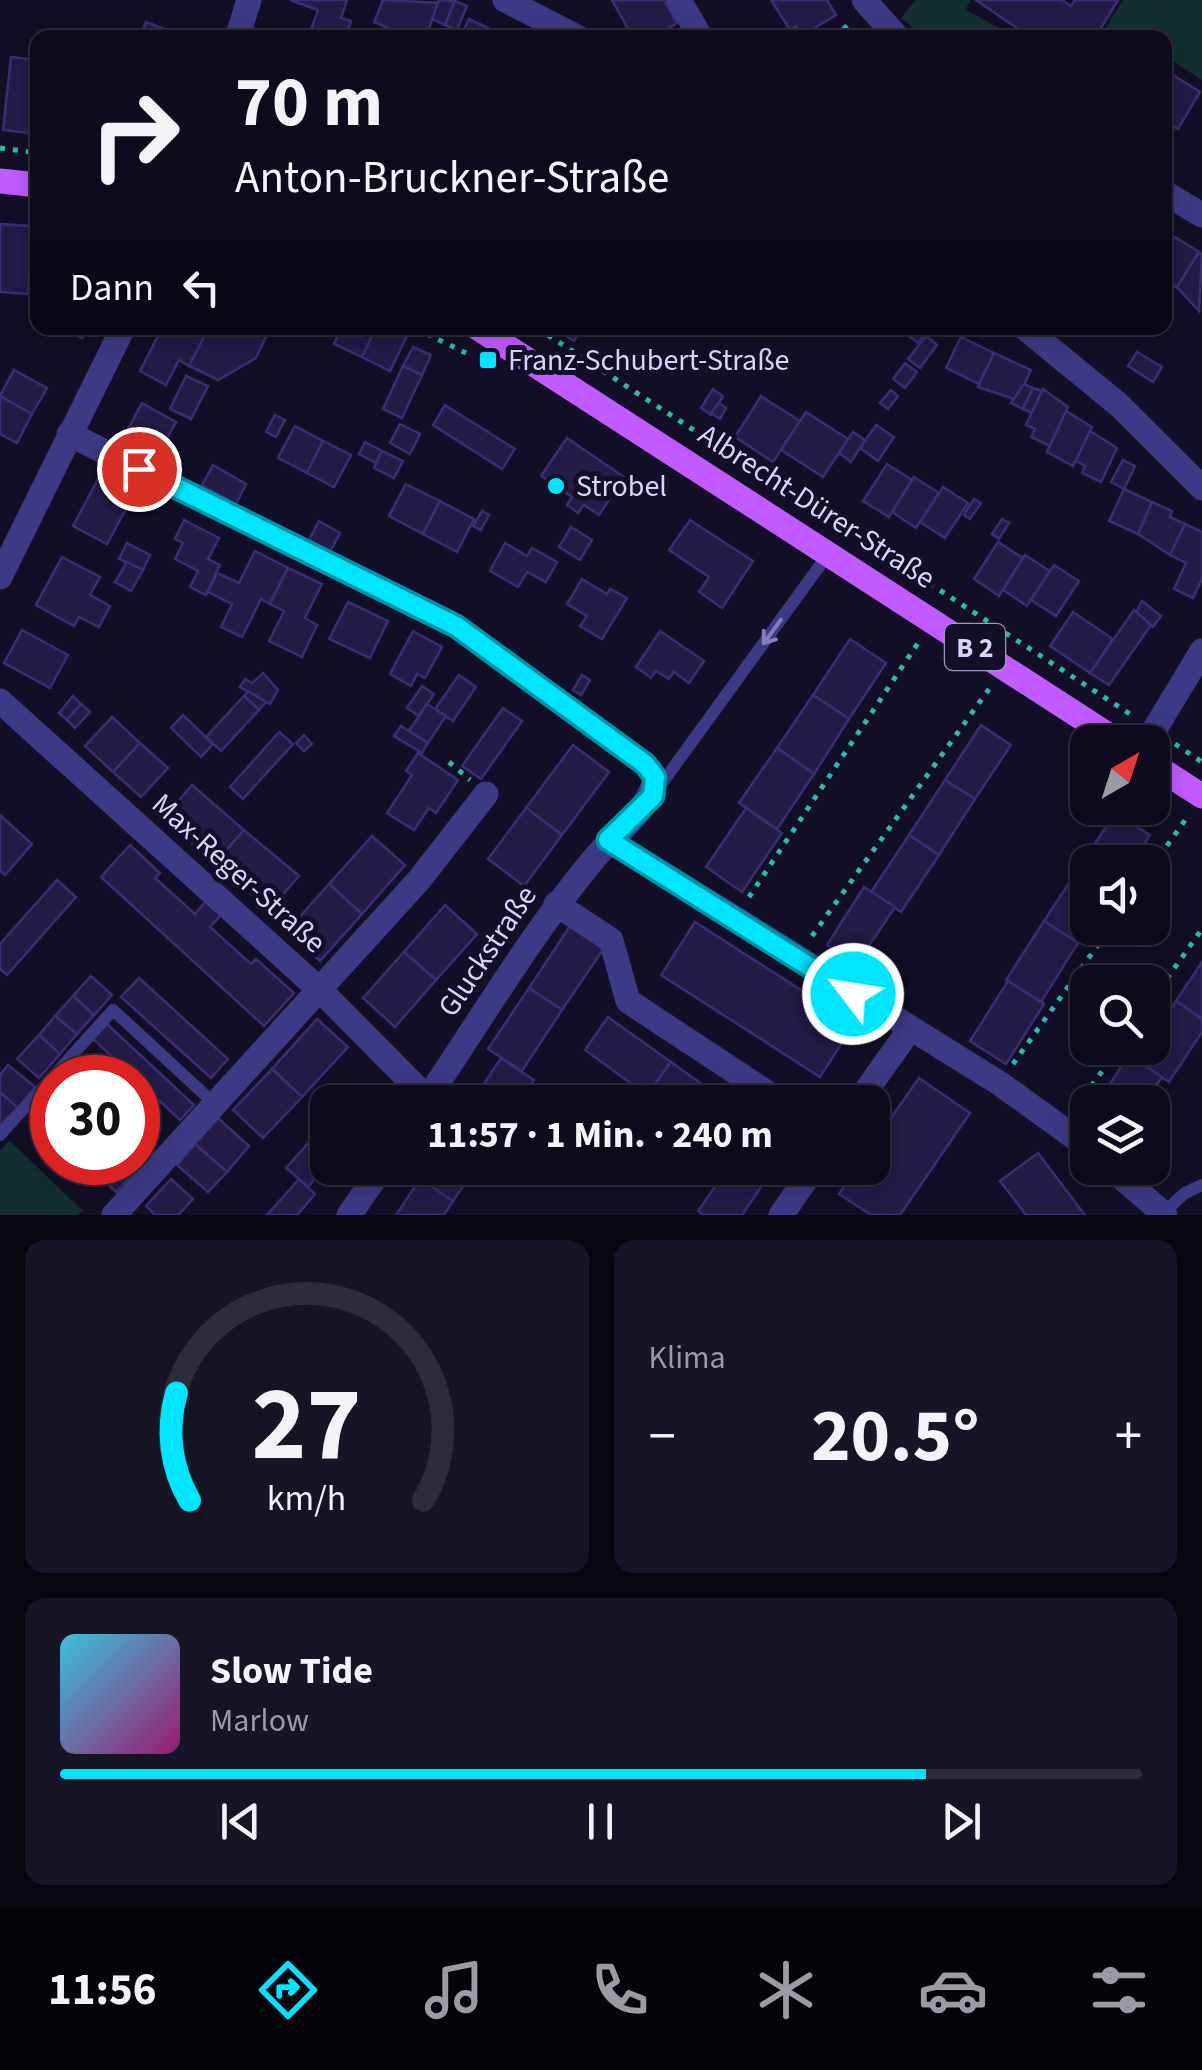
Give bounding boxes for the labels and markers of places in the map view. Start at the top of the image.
place label: Franz-Schubert-Straße [508,339,789,382]
marker: Franz-Schubert-Straße [477,349,499,371]
pin [97,427,182,512]
place label: Strobel [576,465,667,508]
marker: Strobel [545,475,567,497]

